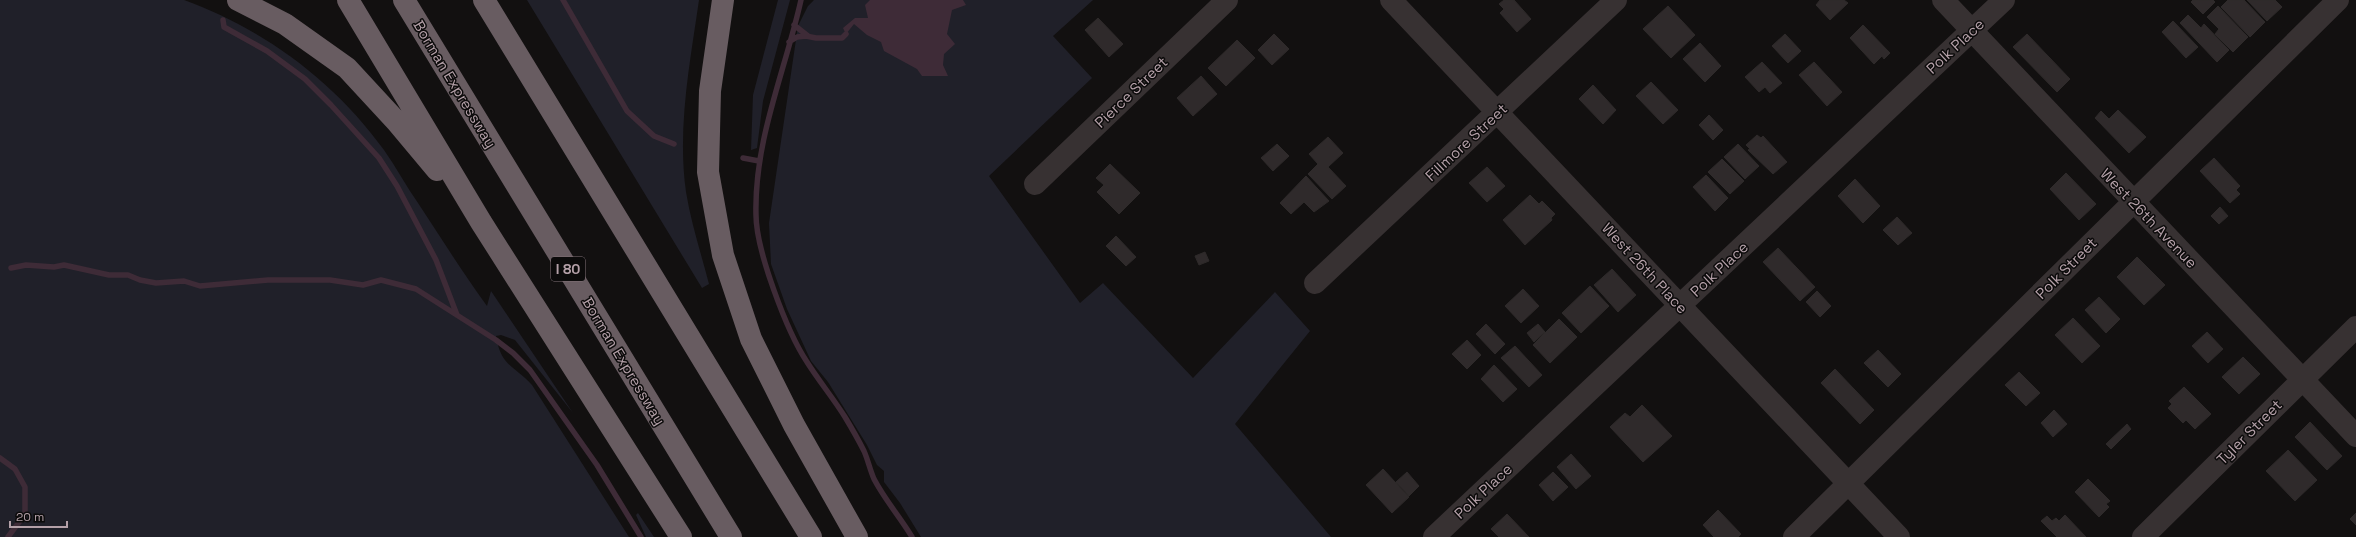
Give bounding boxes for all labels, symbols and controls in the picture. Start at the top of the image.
street label: Polk Place [1922,14,1988,78]
street label: Borman Expressway [409,17,501,151]
street label: Pierce Street [1090,52,1172,132]
street label: Fillmore Street [1421,99,1511,185]
street label: West 26th Avenue [2097,164,2201,272]
street label: West 26th Place [1598,219,1692,318]
street label: Polk Street [2031,233,2101,303]
street label: Polk Place [1686,237,1752,301]
road number: I 80 [551,257,585,281]
street label: Borman Expressway [578,294,670,428]
street label: Tyler Street [2212,395,2286,469]
street label: Polk Place [1450,459,1516,523]
scale bar [10,503,67,529]
text: 20 m [16,509,44,525]

